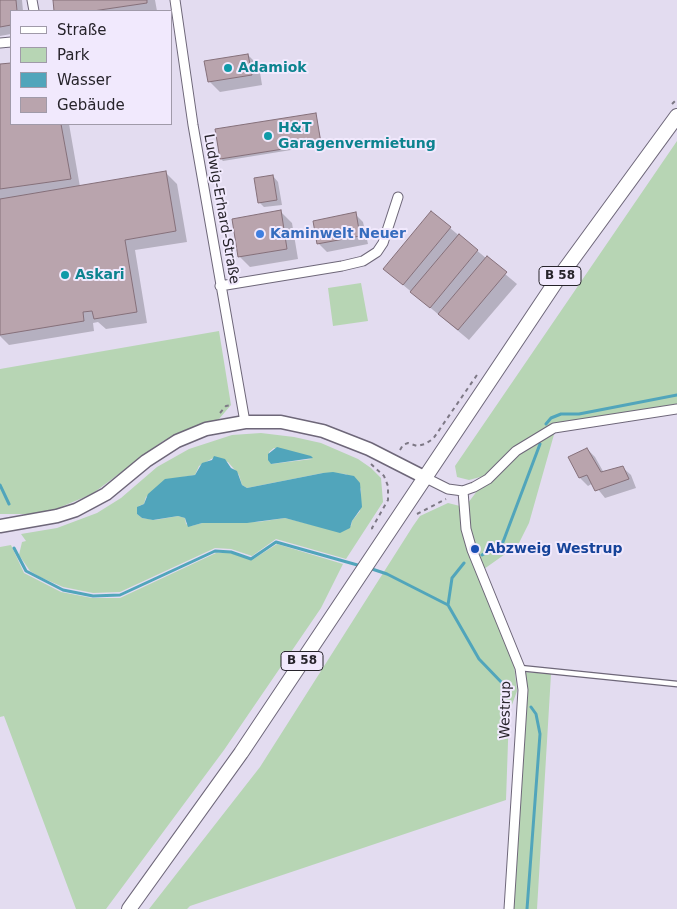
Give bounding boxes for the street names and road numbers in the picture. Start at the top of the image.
street label: Ludwig-Erhard-Straße [200,133,242,285]
road number: B 58 [539,266,581,286]
road number: B 58 [281,651,323,670]
street label: Westrup [497,681,515,739]

